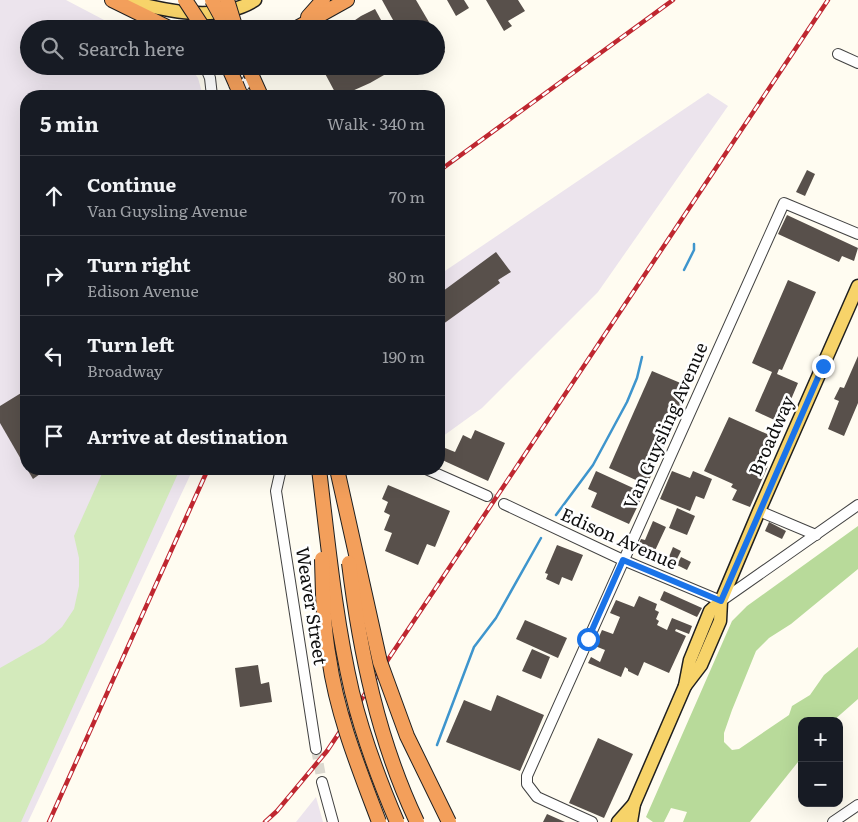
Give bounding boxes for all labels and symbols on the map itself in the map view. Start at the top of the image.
street label: Van Guysling Avenue [616,338,714,513]
route end [812,355,835,378]
street label: Broadway [741,390,801,480]
street label: Edison Avenue [557,500,683,576]
street label: Weaver Street [290,545,335,668]
route start [577,628,600,651]

